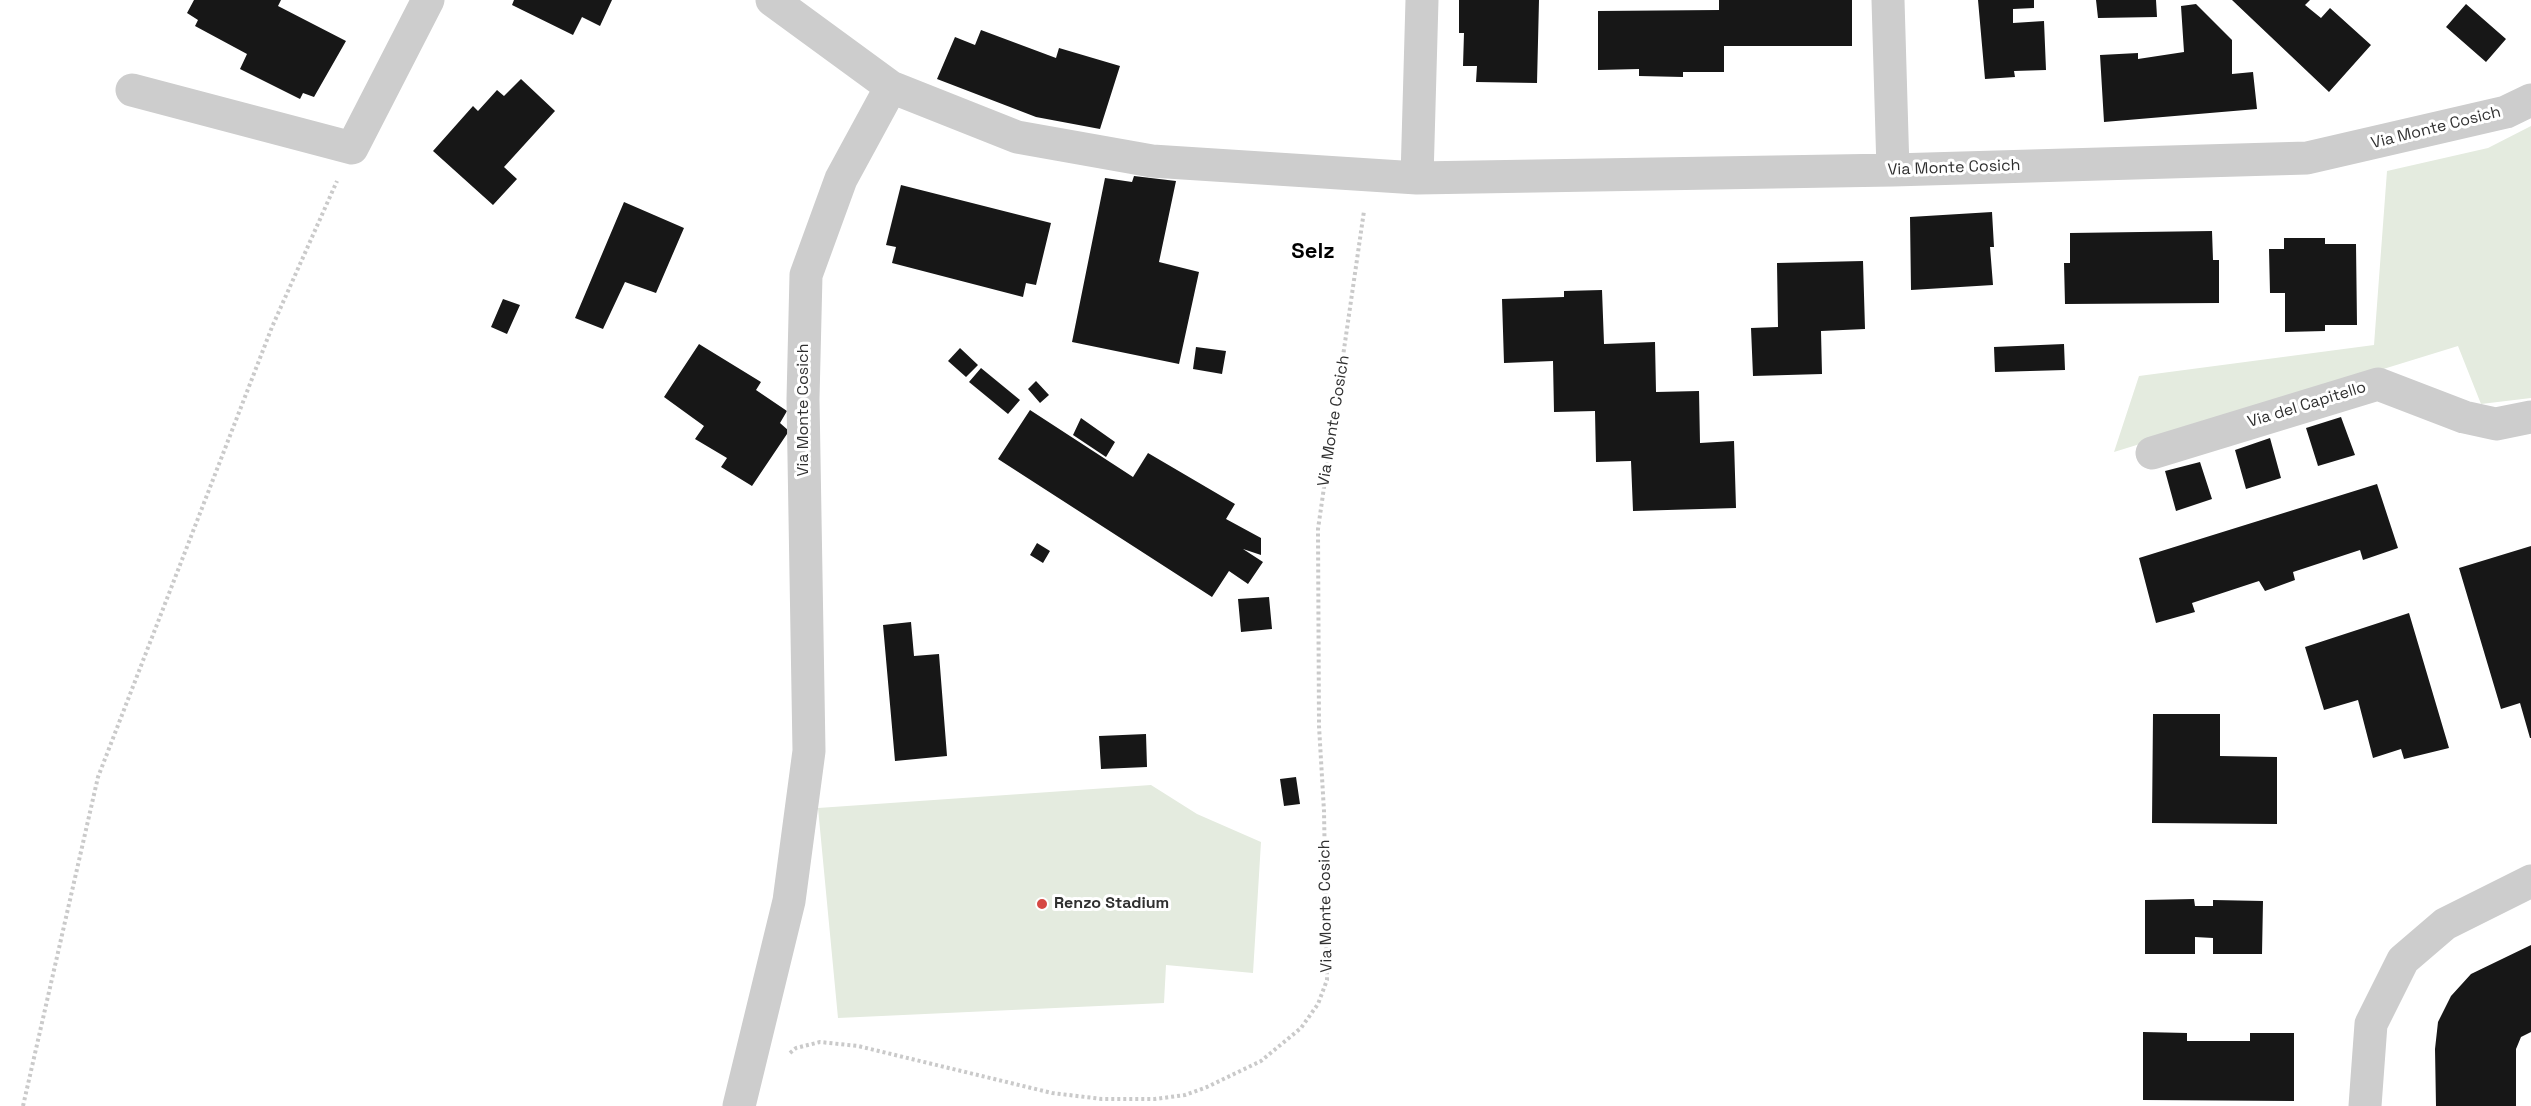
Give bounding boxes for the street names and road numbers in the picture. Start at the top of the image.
street label: Via Monte Cosich [2369,103,2503,153]
street label: Via Monte Cosich [1887,156,2021,180]
street label: Via Monte Cosich [794,344,814,476]
street label: Via Monte Cosich [1314,354,1354,488]
street label: Via del Capitello [2245,378,2369,432]
street label: Via Monte Cosich [1315,839,1337,973]

